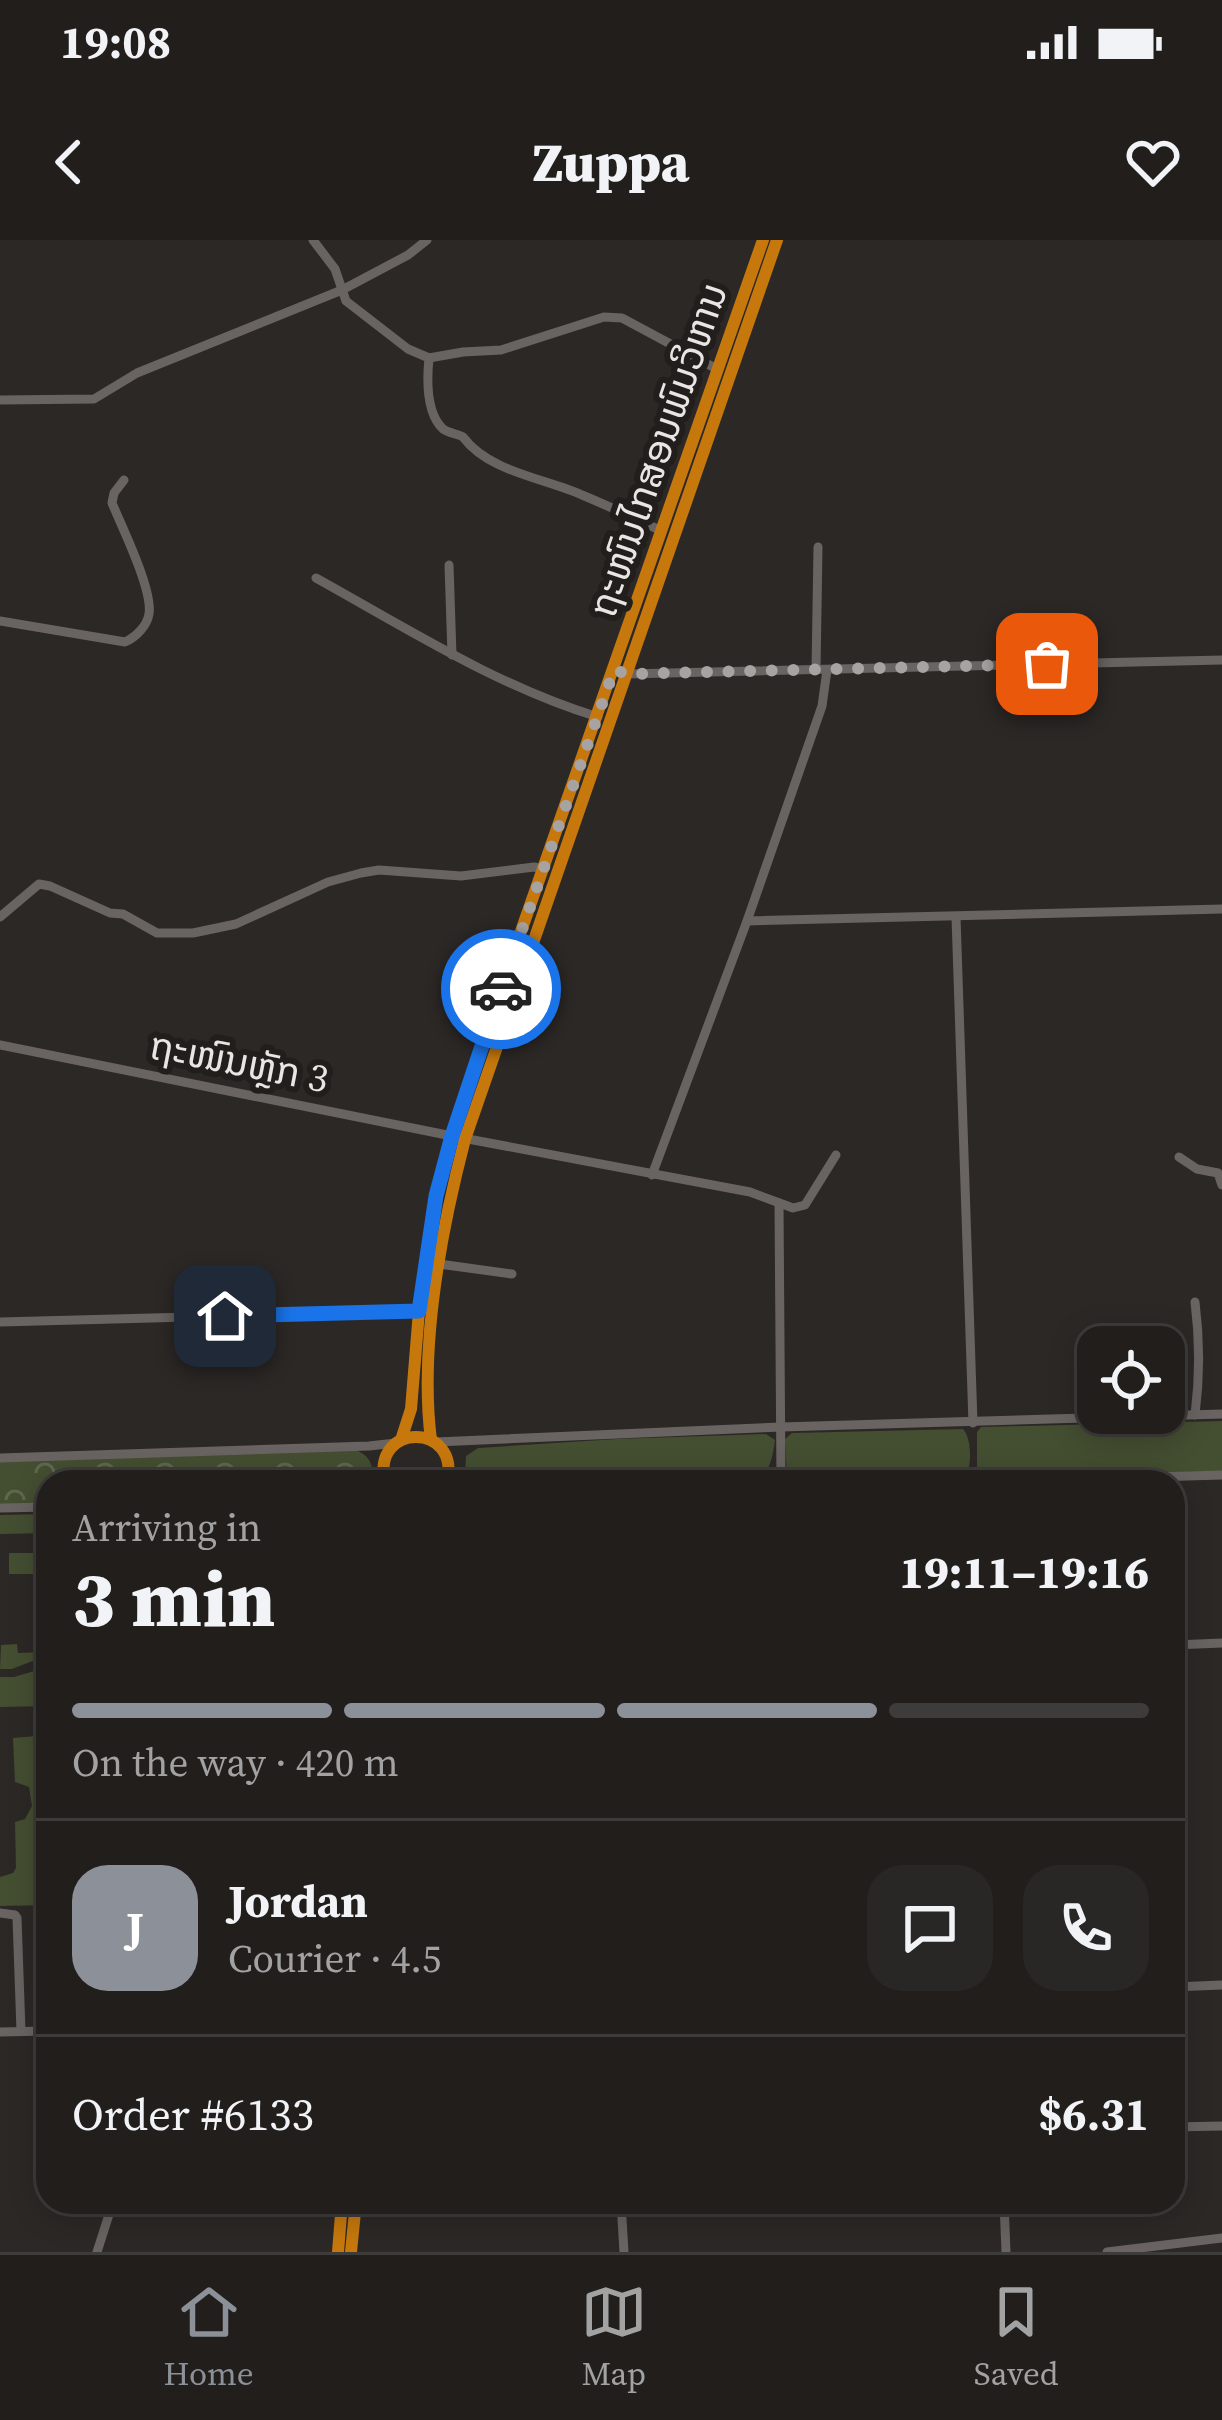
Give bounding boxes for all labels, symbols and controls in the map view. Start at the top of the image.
text: 19:08 [60,11,171,73]
text: Zuppa [533,125,689,199]
icon: back [36,129,102,195]
icon: heart [1120,129,1186,195]
street label: ຖະໜົນໄກສອນພົມວິຫານ [576,276,740,624]
pin [996,613,1098,715]
icon: bag [1014,631,1080,697]
courier [441,929,561,1049]
icon: car [468,956,534,1022]
street label: ຖະໜົນຫຼັກ 3 [145,1019,333,1105]
pin [174,1265,276,1367]
icon: home [192,1283,258,1349]
map controls [1077,1326,1185,1434]
button: locate [1077,1326,1185,1434]
text: Arriving in [72,1501,261,1554]
text: 19:11–19:16 [899,1541,1149,1603]
text: 3 min [72,1545,275,1652]
text: On the way · 420 m [72,1736,399,1789]
button: chat [867,1865,993,1991]
button: phone [1023,1865,1149,1991]
text: Jordan [228,1870,368,1932]
text: J [126,1897,144,1959]
text: Courier · 4.5 [228,1932,441,1985]
text: Order #6133 [72,2083,314,2145]
text: $6.31 [1038,2083,1149,2145]
tab: Home [164,2279,254,2396]
tab: Map [581,2279,647,2396]
tab: Saved [974,2279,1058,2396]

